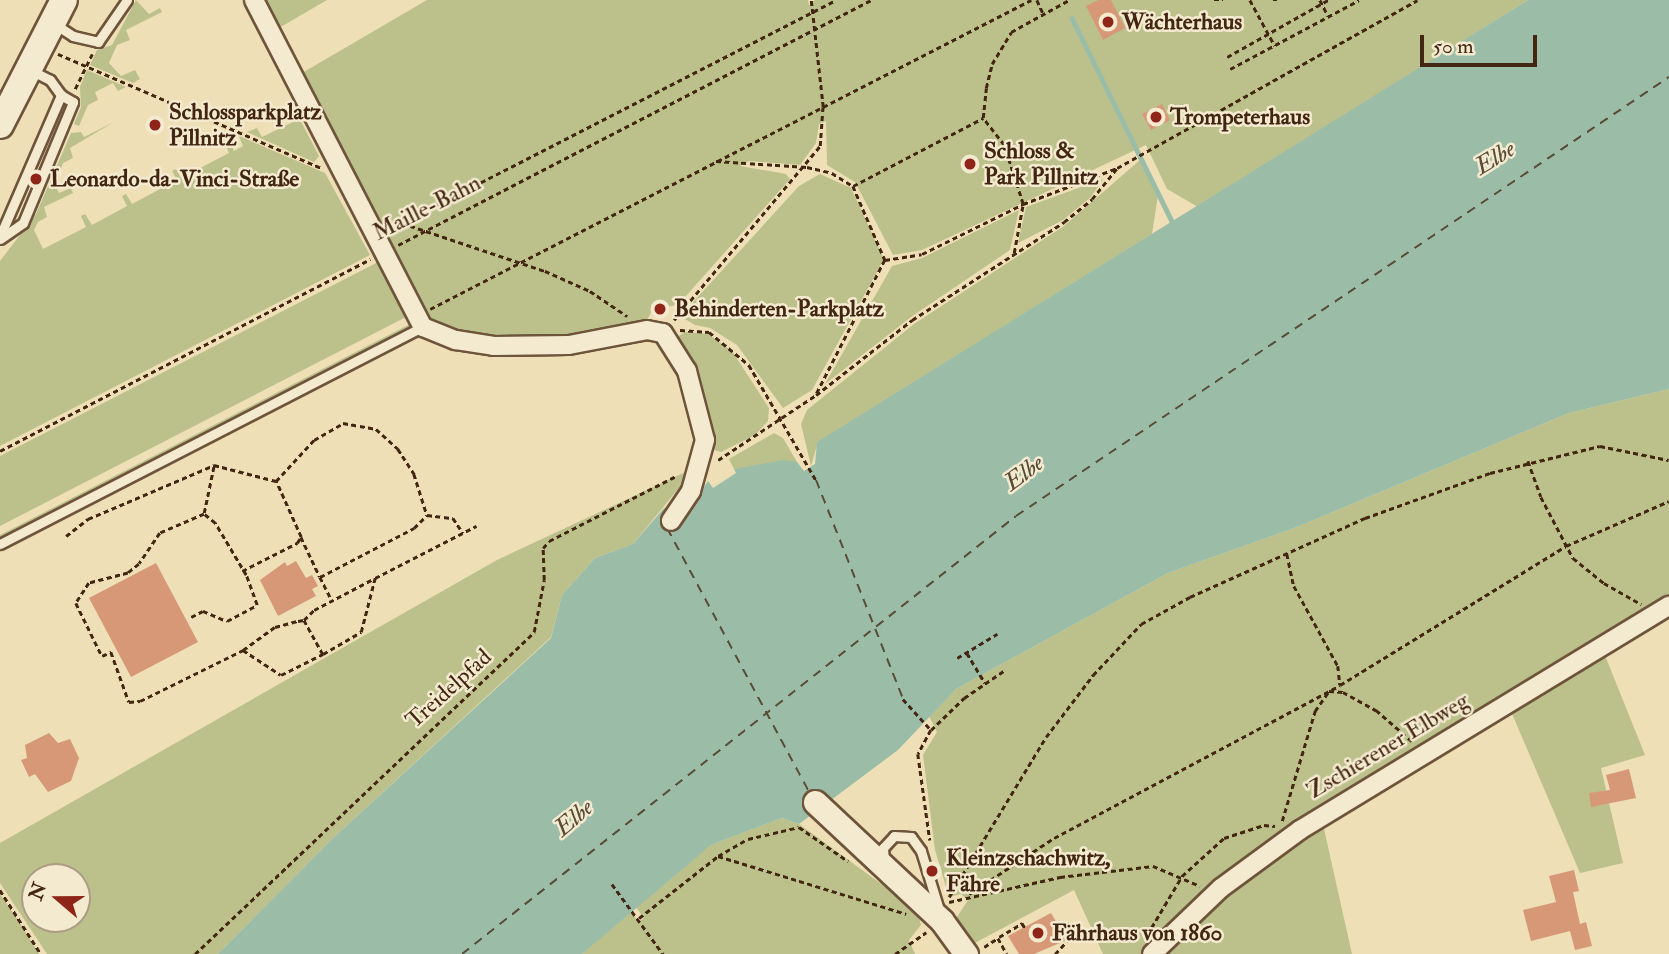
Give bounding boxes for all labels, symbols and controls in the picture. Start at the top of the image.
place label: Wächterhaus [1122,8,1242,36]
marker: Wächterhaus [1100,14,1116,30]
scale bar [1424,21,1541,65]
text: 50 m [1433,33,1474,60]
place label: Schlossparkplatz Pillnitz [169,98,322,152]
place label: Trompeterhaus [1170,103,1310,131]
marker: Trompeterhaus [1148,109,1164,125]
marker: Schlossparkplatz Pillnitz [147,117,163,133]
water label: Elbe [1470,135,1520,181]
place label: Schloss & Park Pillnitz [984,137,1098,191]
marker: Schloss & Park Pillnitz [962,156,978,172]
place label: Leonardo-da-Vinci-Straße [50,165,299,193]
street label: Maille-Bahn [369,169,485,247]
marker: Leonardo-da-Vinci-Straße [28,171,44,187]
place label: Behinderten-Parkplatz [674,295,884,323]
marker: Behinderten-Parkplatz [652,301,668,317]
water label: Elbe [999,449,1049,497]
street label: Treidelpfad [401,643,497,735]
street label: Zschierener Elbweg [1302,687,1474,805]
water label: Elbe [549,793,599,843]
place label: Kleinzschachwitz, Fähre [946,844,1111,898]
north arrow [21,863,91,933]
marker: Kleinzschachwitz, Fähre [924,863,940,879]
text: N [24,879,52,904]
place label: Fährhaus von 1860 [1052,919,1222,947]
marker: Fährhaus von 1860 [1030,925,1046,941]

